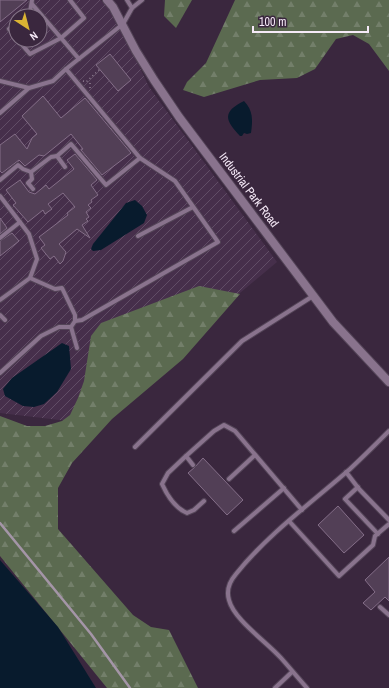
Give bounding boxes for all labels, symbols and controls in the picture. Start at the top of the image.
north arrow [8,8,48,48]
scale bar [253,8,368,34]
text: 100 m [259,14,286,30]
text: N [27,29,41,44]
street label: Industrial Park Road [216,149,282,231]

